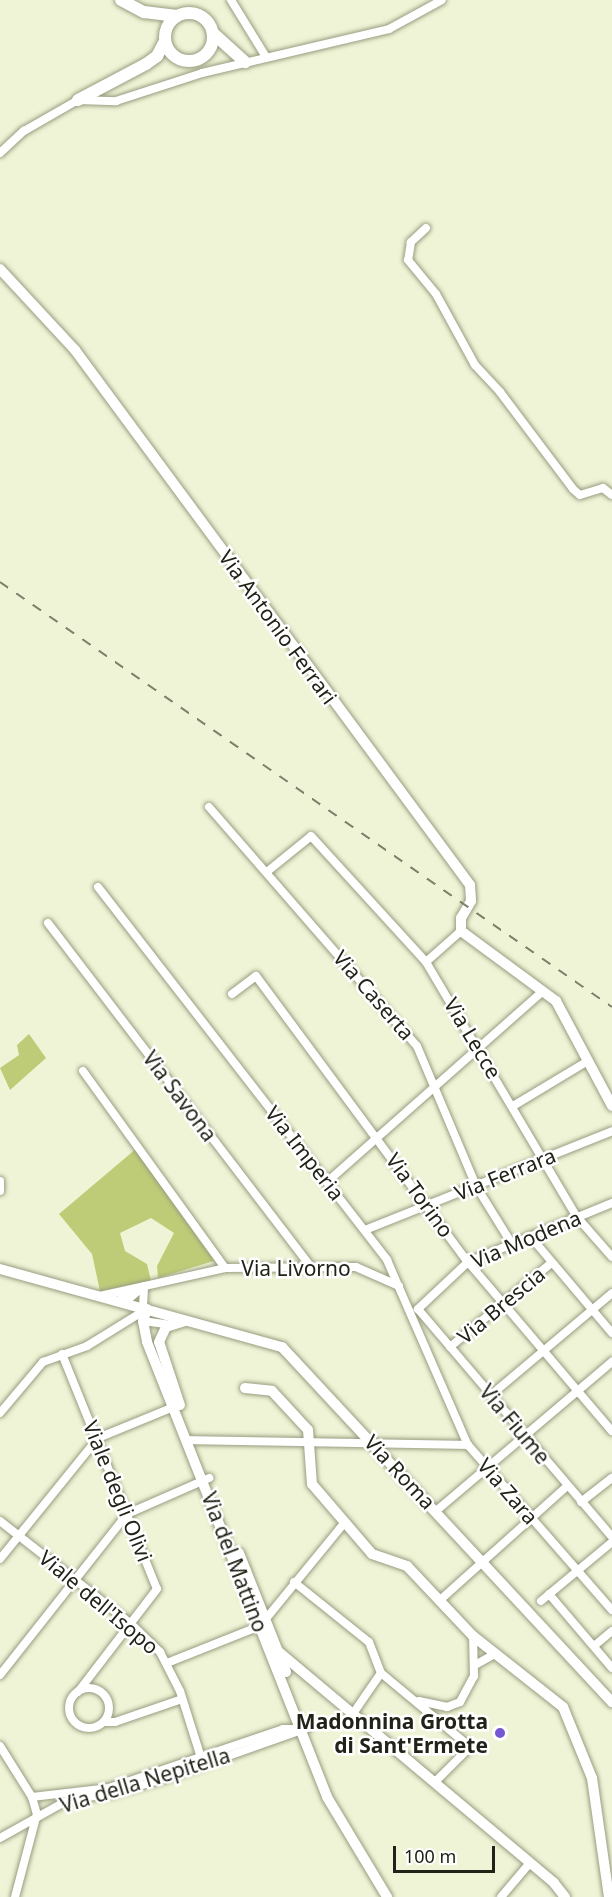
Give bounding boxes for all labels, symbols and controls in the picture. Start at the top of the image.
street label: Via Antonio Ferrari [214,545,342,709]
street label: Via Caserta [328,945,420,1045]
street label: Via Lecce [439,993,507,1083]
street label: Via Savona [138,1046,222,1146]
street label: Via Imperia [260,1101,350,1205]
street label: Via Ferrara [451,1142,559,1206]
street label: Via Torino [381,1148,459,1242]
street label: Via Modena [467,1205,585,1273]
street label: Via Livorno [241,1255,351,1281]
street label: Via Brescia [452,1261,550,1349]
street label: Via Fiume [474,1379,556,1469]
street label: Viale degli Olivi [78,1417,158,1565]
street label: Via Roma [359,1430,441,1514]
street label: Via Zara [473,1453,543,1529]
street label: Via del Mattino [197,1488,273,1636]
street label: Viale dell'Isopo [34,1545,164,1659]
place label: Madonnina Grotta di Sant'Ermete [296,1708,488,1758]
marker: Madonnina Grotta di Sant'Ermete [493,1726,507,1740]
street label: Via della Nepitella [57,1742,233,1818]
scale bar [396,1834,498,1872]
text: 100 m [404,1844,456,1868]

